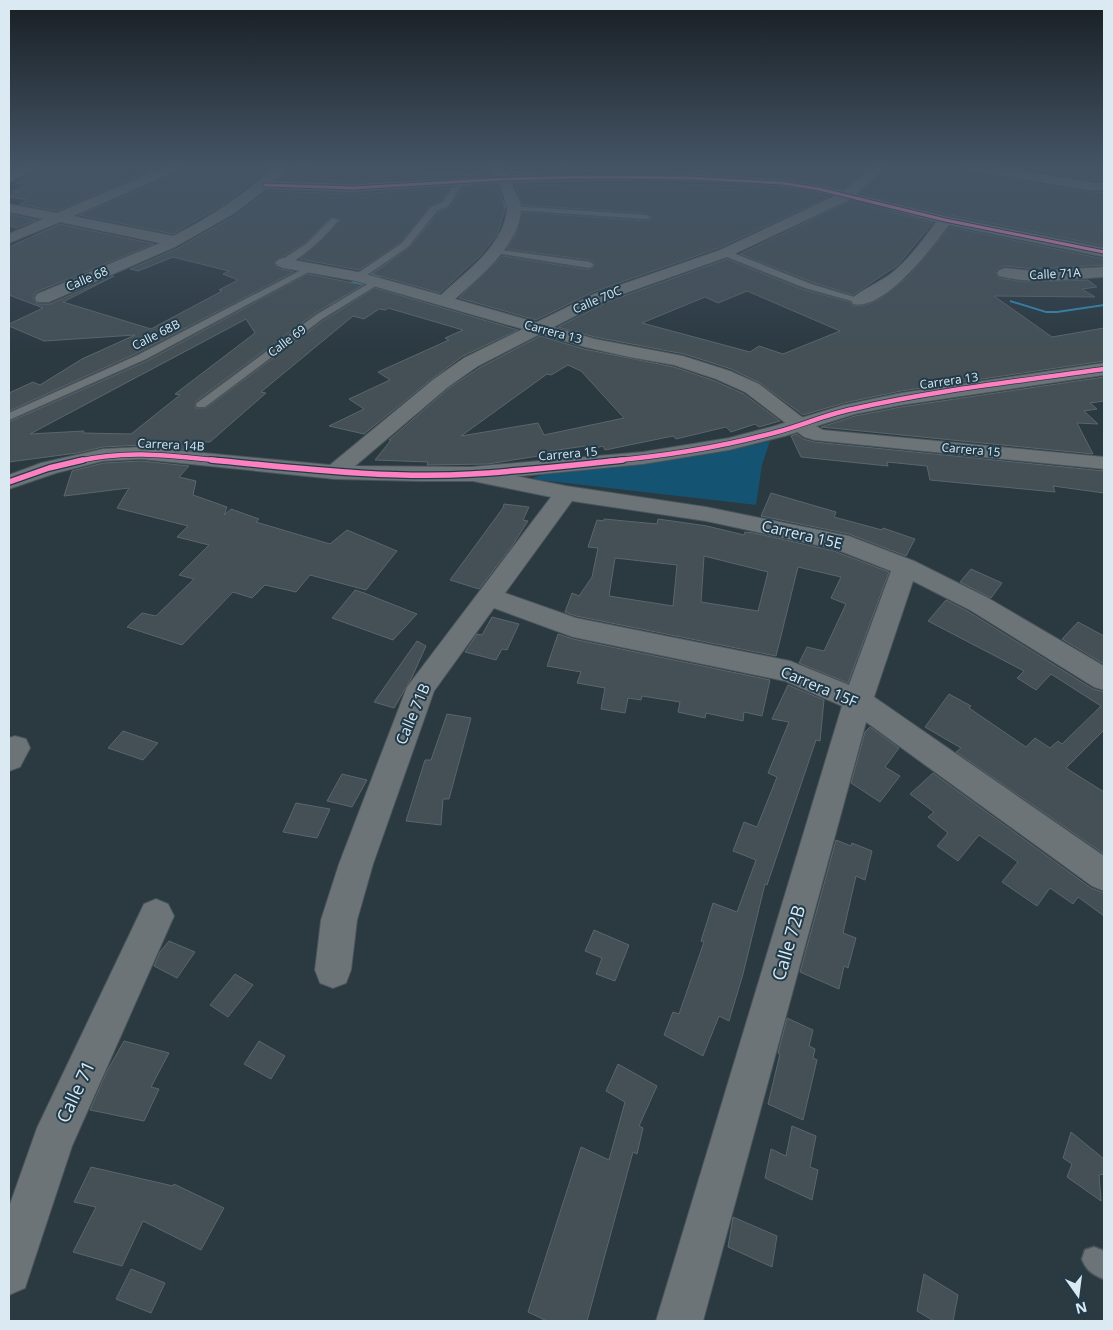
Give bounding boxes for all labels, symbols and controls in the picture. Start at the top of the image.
street label: Calle 68 [63,262,110,295]
street label: Calle 71A [1029,264,1082,283]
street label: Calle 70C [570,281,624,317]
street label: Calle 68B [129,315,183,354]
street label: Carrera 13 [522,316,584,347]
street label: Calle 69 [264,321,309,361]
street label: Carrera 13 [918,368,980,393]
street label: Carrera 14B [137,434,205,455]
street label: Carrera 15 [941,438,1001,461]
street label: Carrera 15 [538,442,598,465]
street label: Carrera 15E [760,515,845,553]
street label: Carrera 15F [778,661,861,711]
street label: Calle 71B [390,680,434,747]
street label: Calle 72B [766,902,810,983]
street label: Calle 71 [50,1057,100,1126]
north arrow [1053,1270,1103,1320]
text: N [1073,1298,1089,1319]

